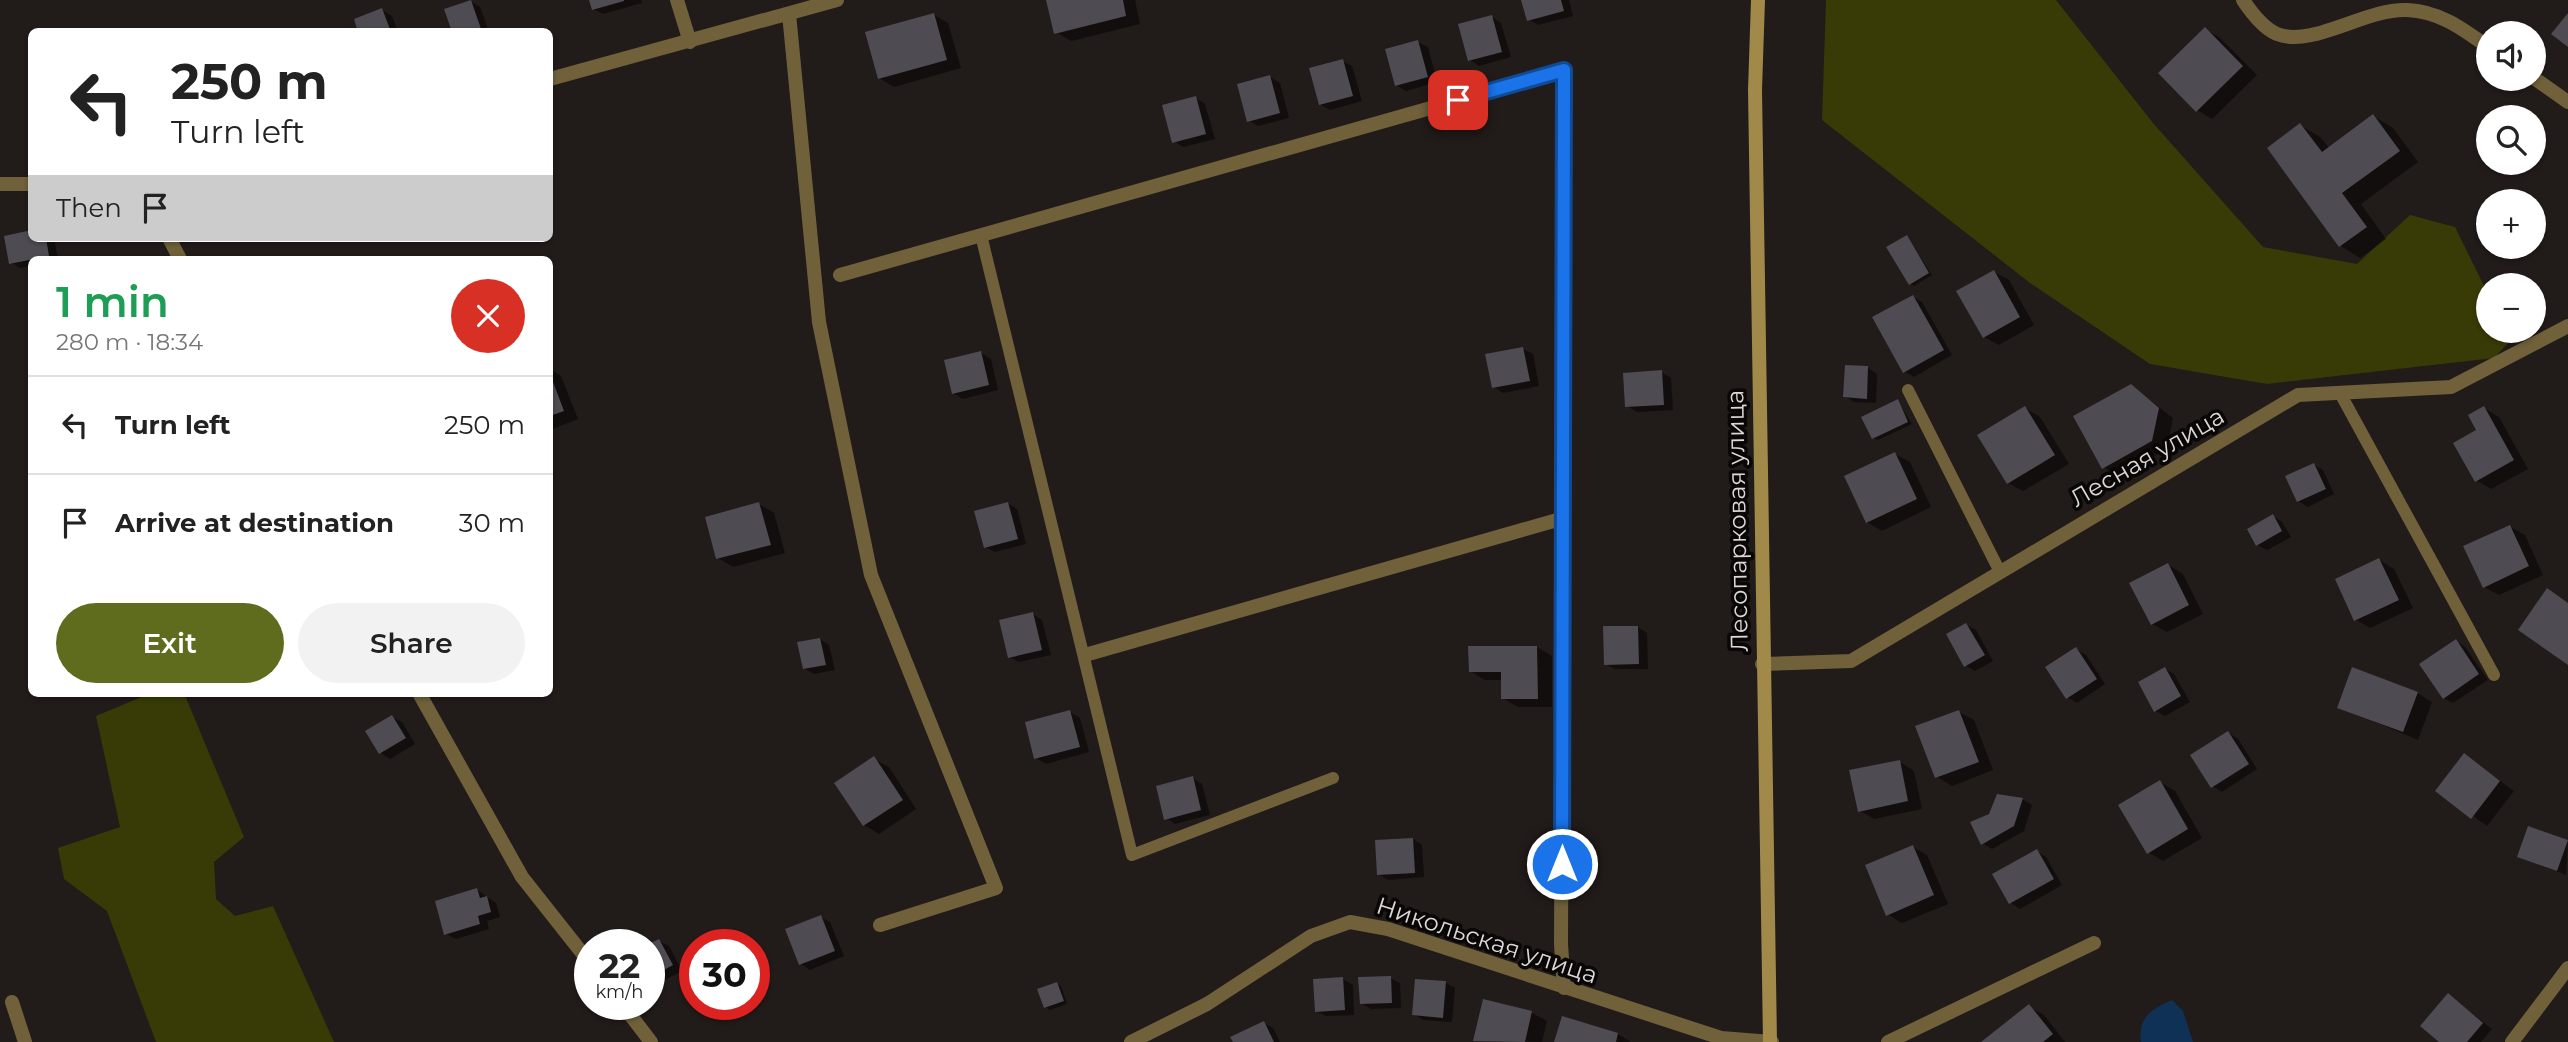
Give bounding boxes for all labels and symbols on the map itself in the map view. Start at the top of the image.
pin [1428,70,1488,130]
street label: Лесопарковая улица [1720,390,1754,652]
street label: Лесная улица [2065,401,2229,513]
position arrow [1525,827,1599,901]
street label: Никольская улица [1373,891,1601,989]
speed limit sign: 30 [679,929,770,1020]

